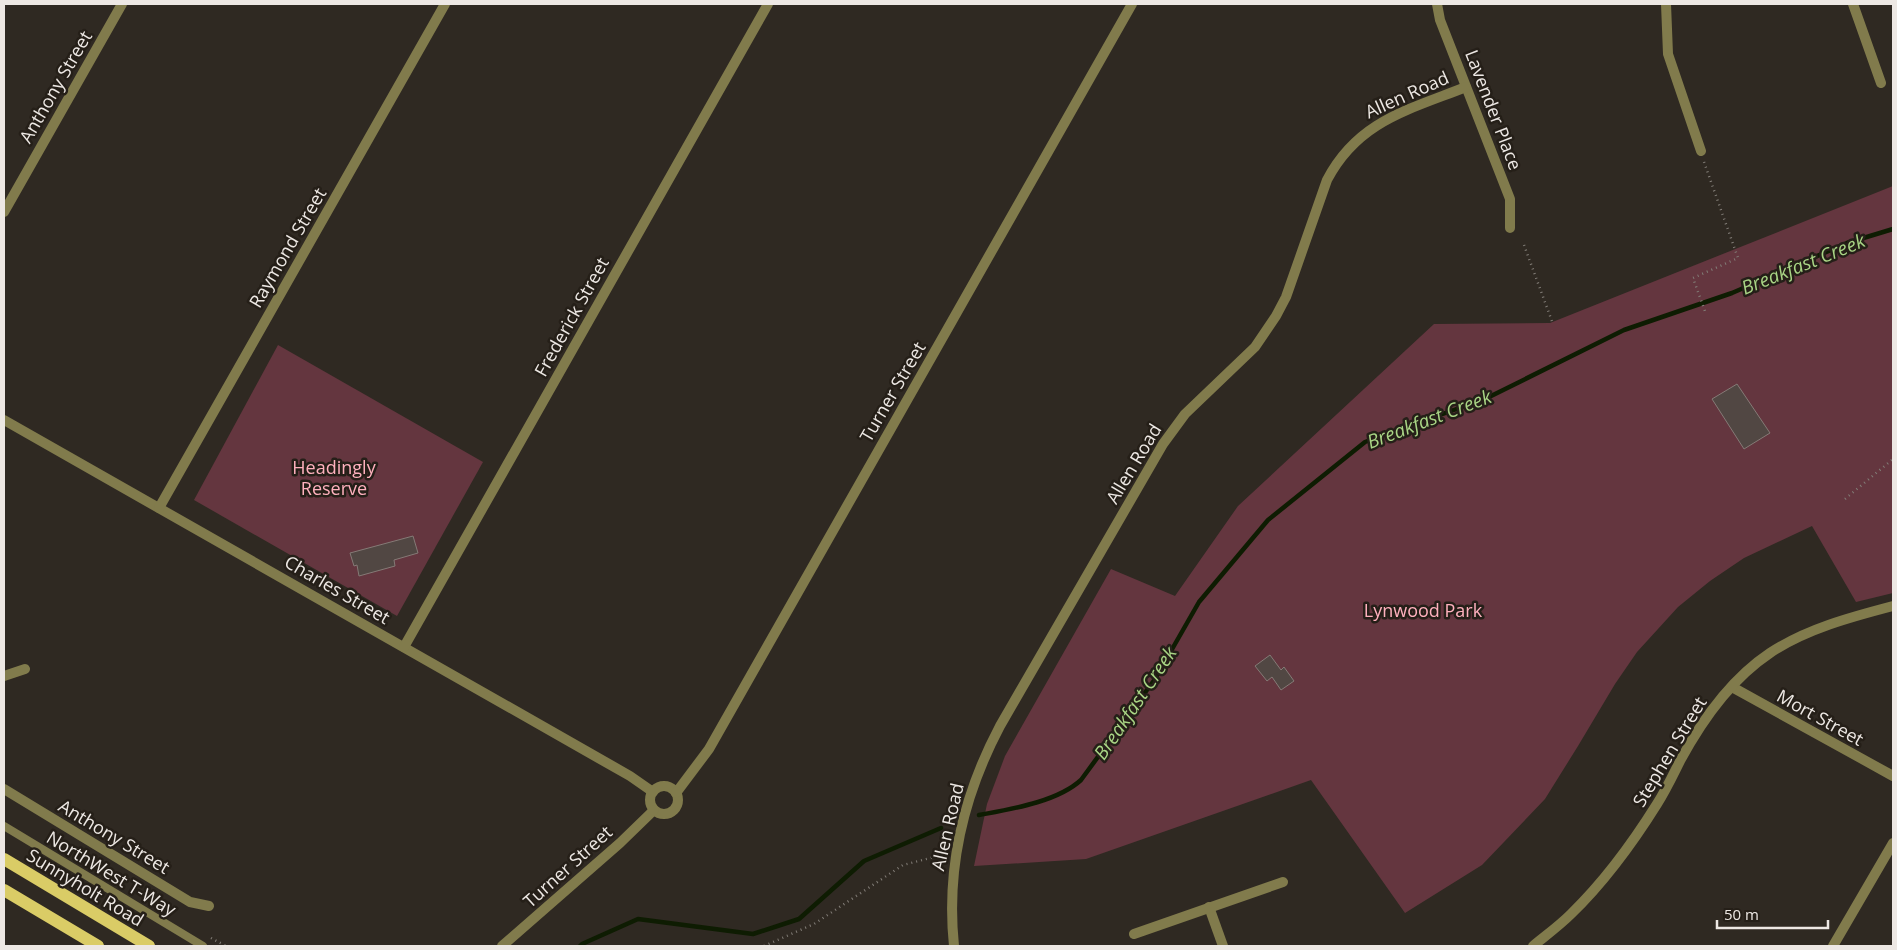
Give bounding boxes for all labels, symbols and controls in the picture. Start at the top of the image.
street label: Anthony Street [13,26,97,147]
street label: Lavender Place [1460,46,1528,173]
street label: Allen Road [1361,65,1452,123]
street label: Raymond Street [243,183,331,312]
water label: Breakfast Creek [1737,227,1869,301]
street label: Frederick Street [528,253,614,380]
street label: Turner Street [854,337,930,446]
water label: Breakfast Creek [1363,383,1496,455]
street label: Allen Road [1100,419,1166,508]
park label: Headingly Reserve [292,455,377,500]
street label: Charles Street [280,549,395,629]
park label: Lynwood Park [1364,598,1483,622]
water label: Breakfast Creek [1087,641,1183,765]
street label: Mort Street [1773,683,1868,751]
street label: Stephen Street [1627,692,1712,811]
street label: Allen Road [925,781,969,873]
street label: Anthony Street [54,793,175,879]
street label: Turner Street [518,820,617,913]
street label: NorthWest T-Way [42,825,182,922]
street label: Sunnyholt Road [23,843,148,932]
scale bar [1717,898,1828,930]
text: 50 m [1724,904,1759,924]

